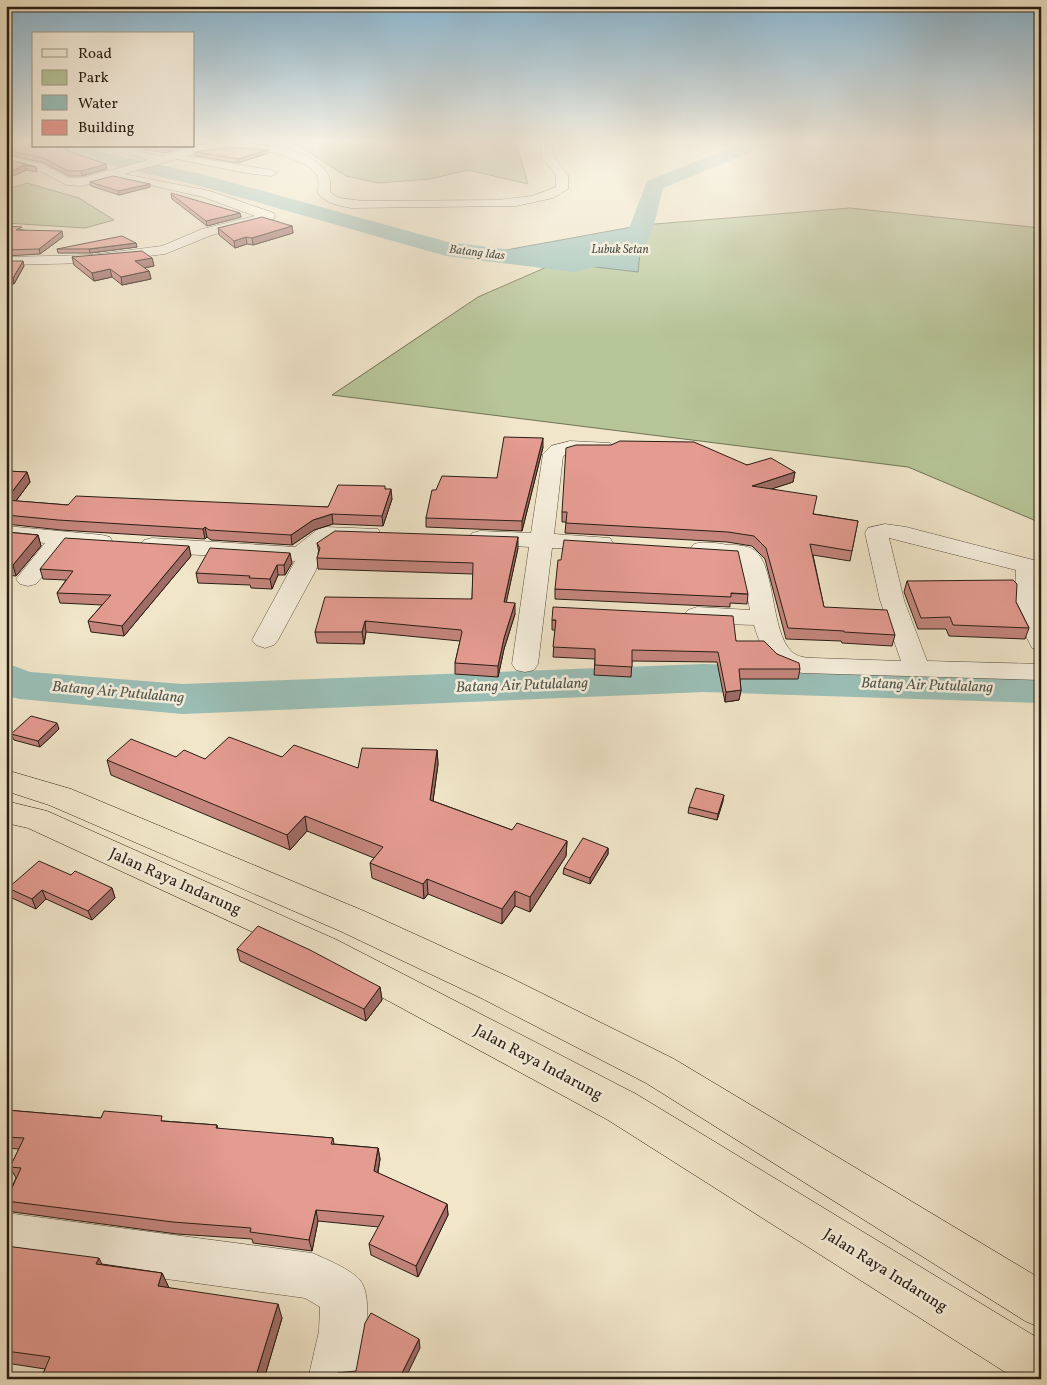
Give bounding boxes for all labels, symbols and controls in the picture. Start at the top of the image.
legend [32,32,195,148]
text: Road [78,44,112,65]
text: Park [78,68,109,89]
text: Water [78,94,118,115]
text: Building [78,118,135,139]
water label: Batang Idas [448,242,506,264]
water label: Lubuk Setan [591,242,649,258]
water label: Batang Air Putulalang [456,673,589,699]
water label: Batang Air Putulalang [861,673,994,699]
water label: Batang Air Putulalang [51,677,185,709]
street label: Jalan Raya Indarung [105,843,245,921]
street label: Jalan Raya Indarung [470,1020,606,1106]
street label: Jalan Raya Indarung [819,1224,951,1318]

